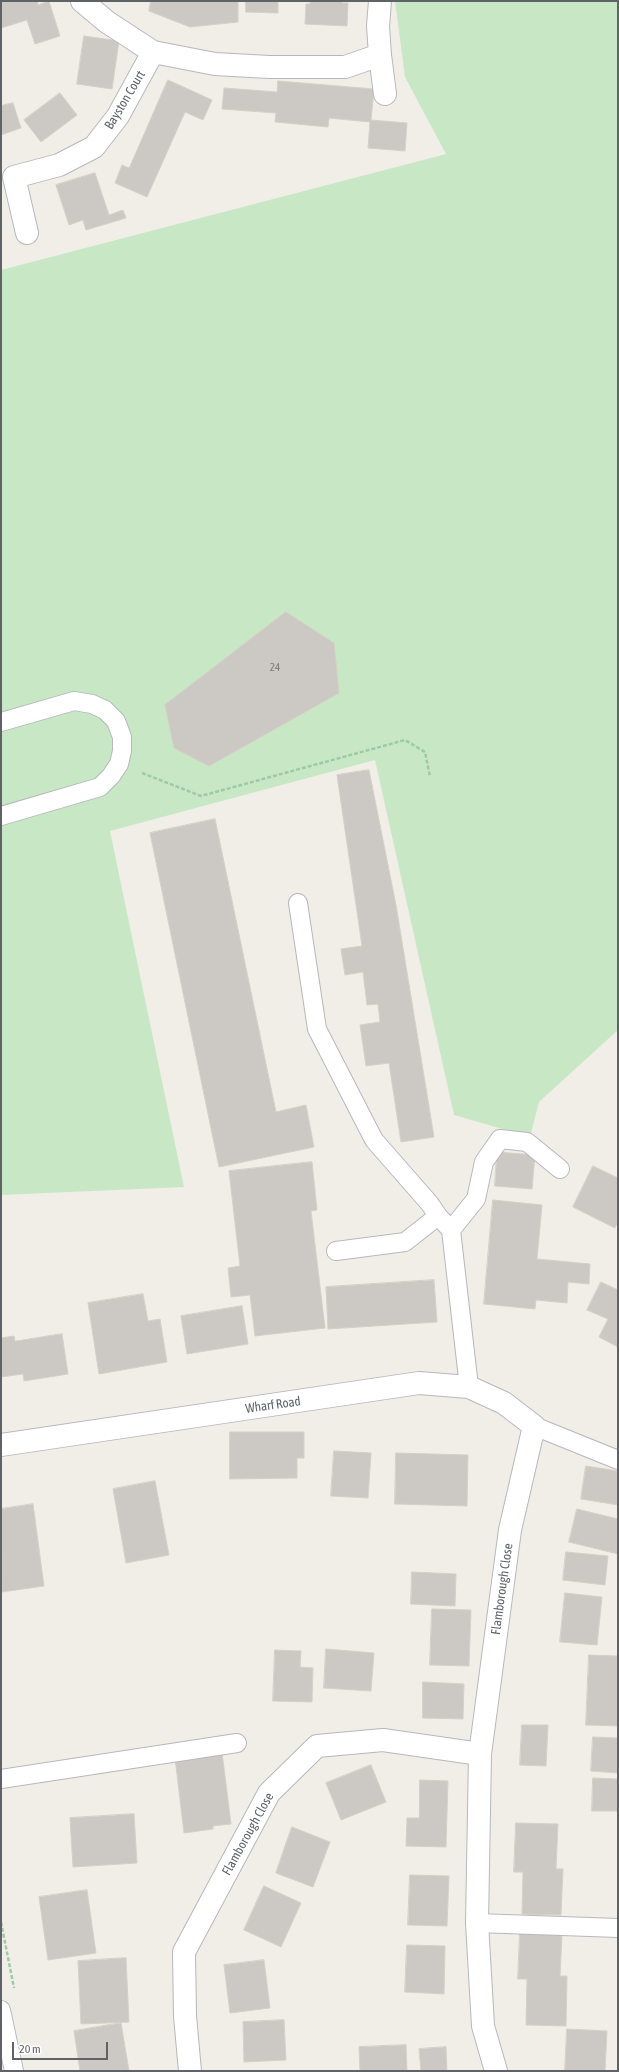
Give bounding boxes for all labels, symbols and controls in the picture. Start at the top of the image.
street label: Bayston Court [101,68,149,132]
house number: 24 [270,661,280,675]
street label: Wharf Road [244,1393,302,1417]
street label: Flamborough Close [488,1542,516,1636]
street label: Flamborough Close [219,1790,277,1878]
scale bar [14,2034,110,2060]
text: 20 m [19,2042,41,2056]

